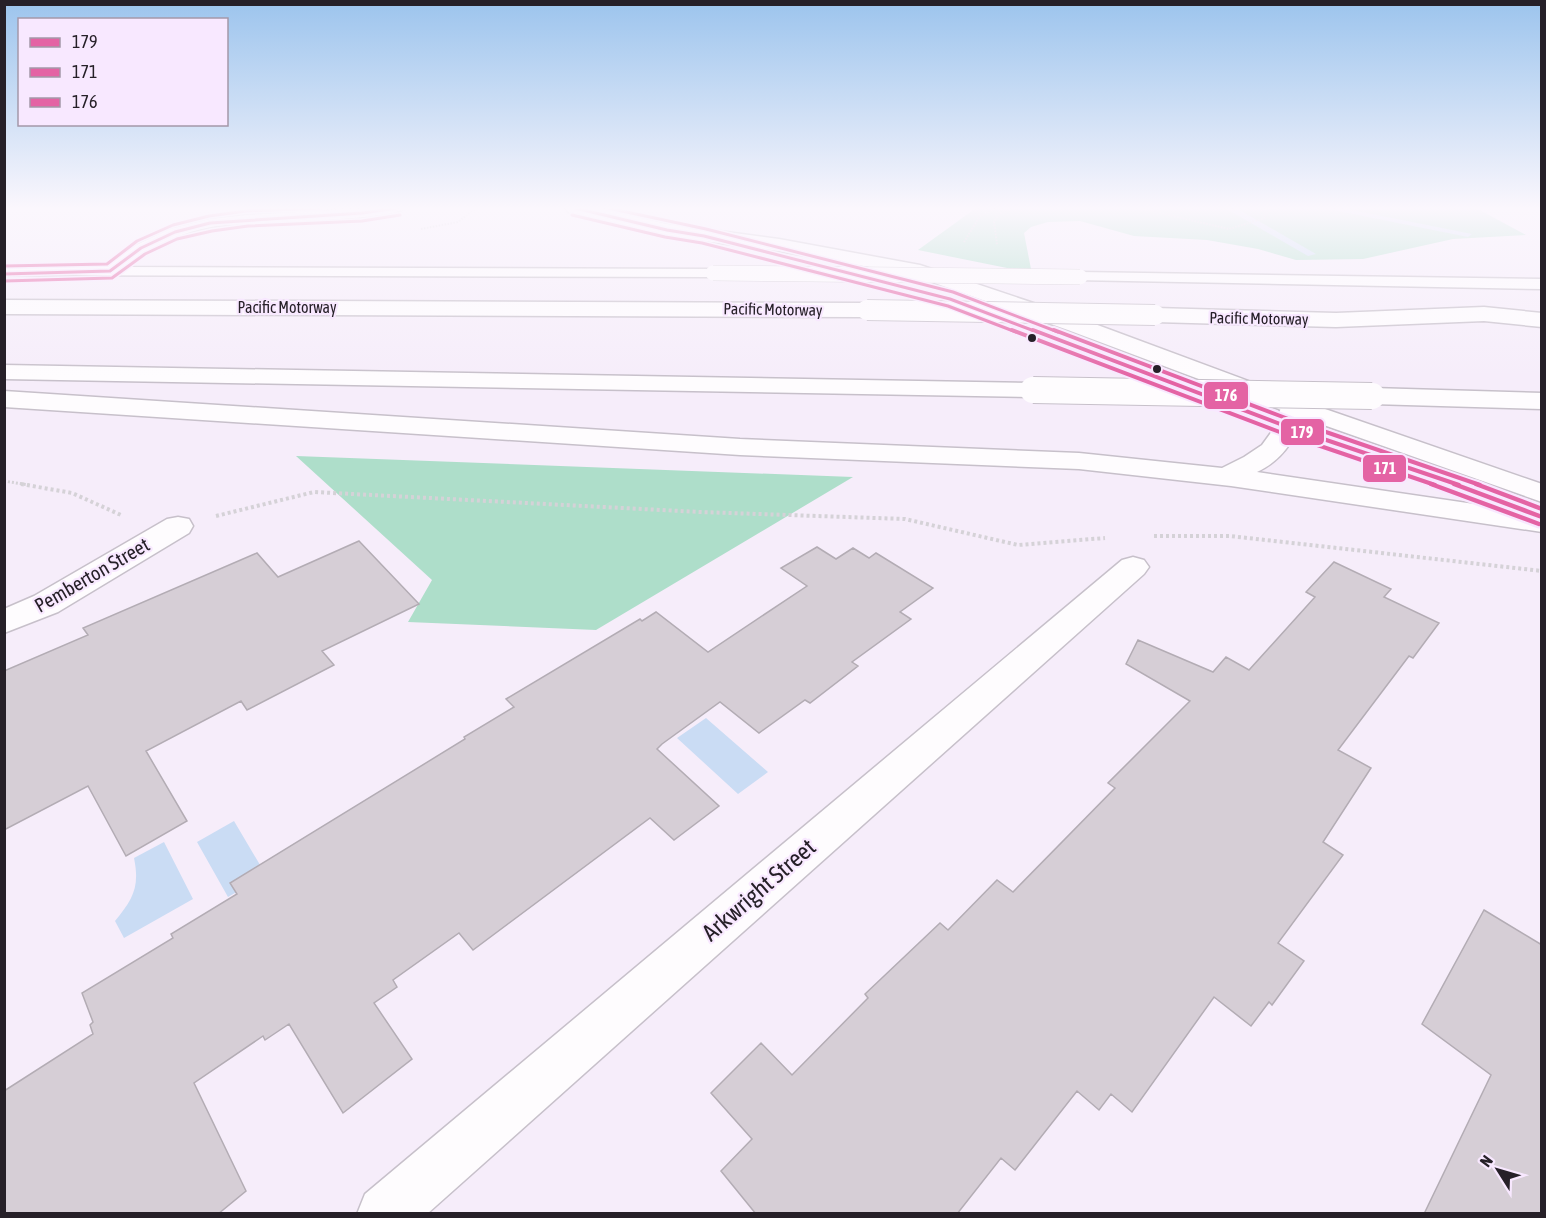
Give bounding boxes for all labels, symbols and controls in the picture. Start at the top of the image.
legend [18,18,228,126]
text: 179 [72,31,97,52]
text: 171 [72,61,97,82]
text: 176 [72,91,97,112]
street label: Pacific Motorway [237,298,337,317]
street label: Pacific Motorway [723,299,823,320]
street label: Pacific Motorway [1209,308,1309,329]
unlabelled marker [1026,332,1038,344]
unlabelled marker [1151,363,1163,375]
line badge: 176 [1203,381,1249,410]
text: 176 [1215,386,1238,404]
line badge: 179 [1280,418,1325,446]
text: 179 [1291,423,1314,441]
line badge: 171 [1362,454,1407,483]
text: 171 [1374,459,1397,477]
street label: Pemberton Street [30,532,153,617]
street label: Arkwright Street [697,833,821,946]
north arrow [1468,1140,1528,1200]
text: N [1476,1152,1496,1170]

